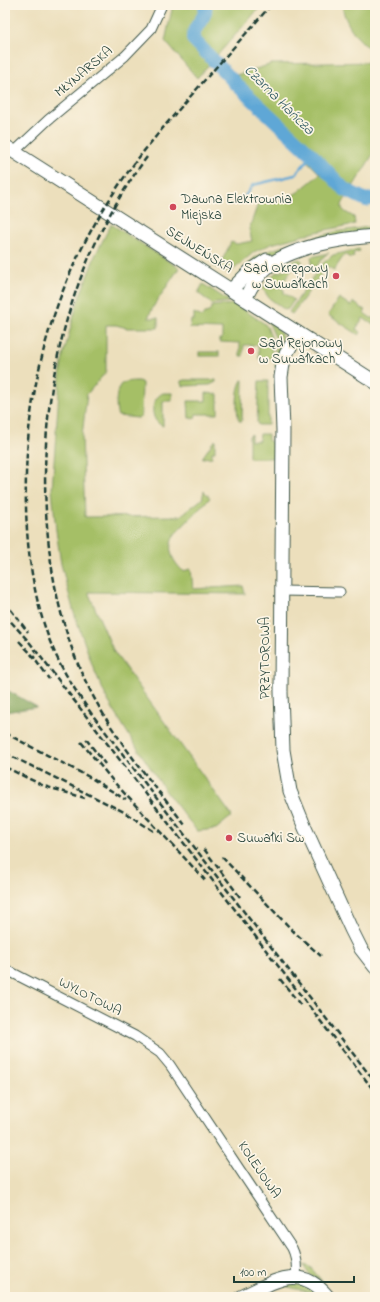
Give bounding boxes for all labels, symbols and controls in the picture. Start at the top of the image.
street label: MŁYNARSKA [50,41,118,103]
water label: Czarna Hańcza [239,60,320,141]
place label: Dawna Elektrownia Miejska [180,189,292,226]
marker: Dawna Elektrownia Miejska [168,202,178,212]
street label: SEJNEŃSKA [161,221,237,279]
place label: Sąd Okręgowy w Suwałkach [244,258,328,295]
marker: Sąd Okręgowy w Suwałkach [331,271,341,281]
place label: Sąd Rejonowy w Suwałkach [259,333,342,370]
marker: Sąd Rejonowy w Suwałkach [246,346,256,356]
street label: PRZYTOROWA [255,617,276,699]
place label: Suwałki Sw [237,828,304,849]
marker: Suwałki Sw [224,833,234,843]
street label: WYLOTOWA [55,972,125,1022]
street label: KOLEJOWA [232,1137,286,1203]
scale bar [234,1258,354,1284]
text: 100 m [240,1264,267,1282]

